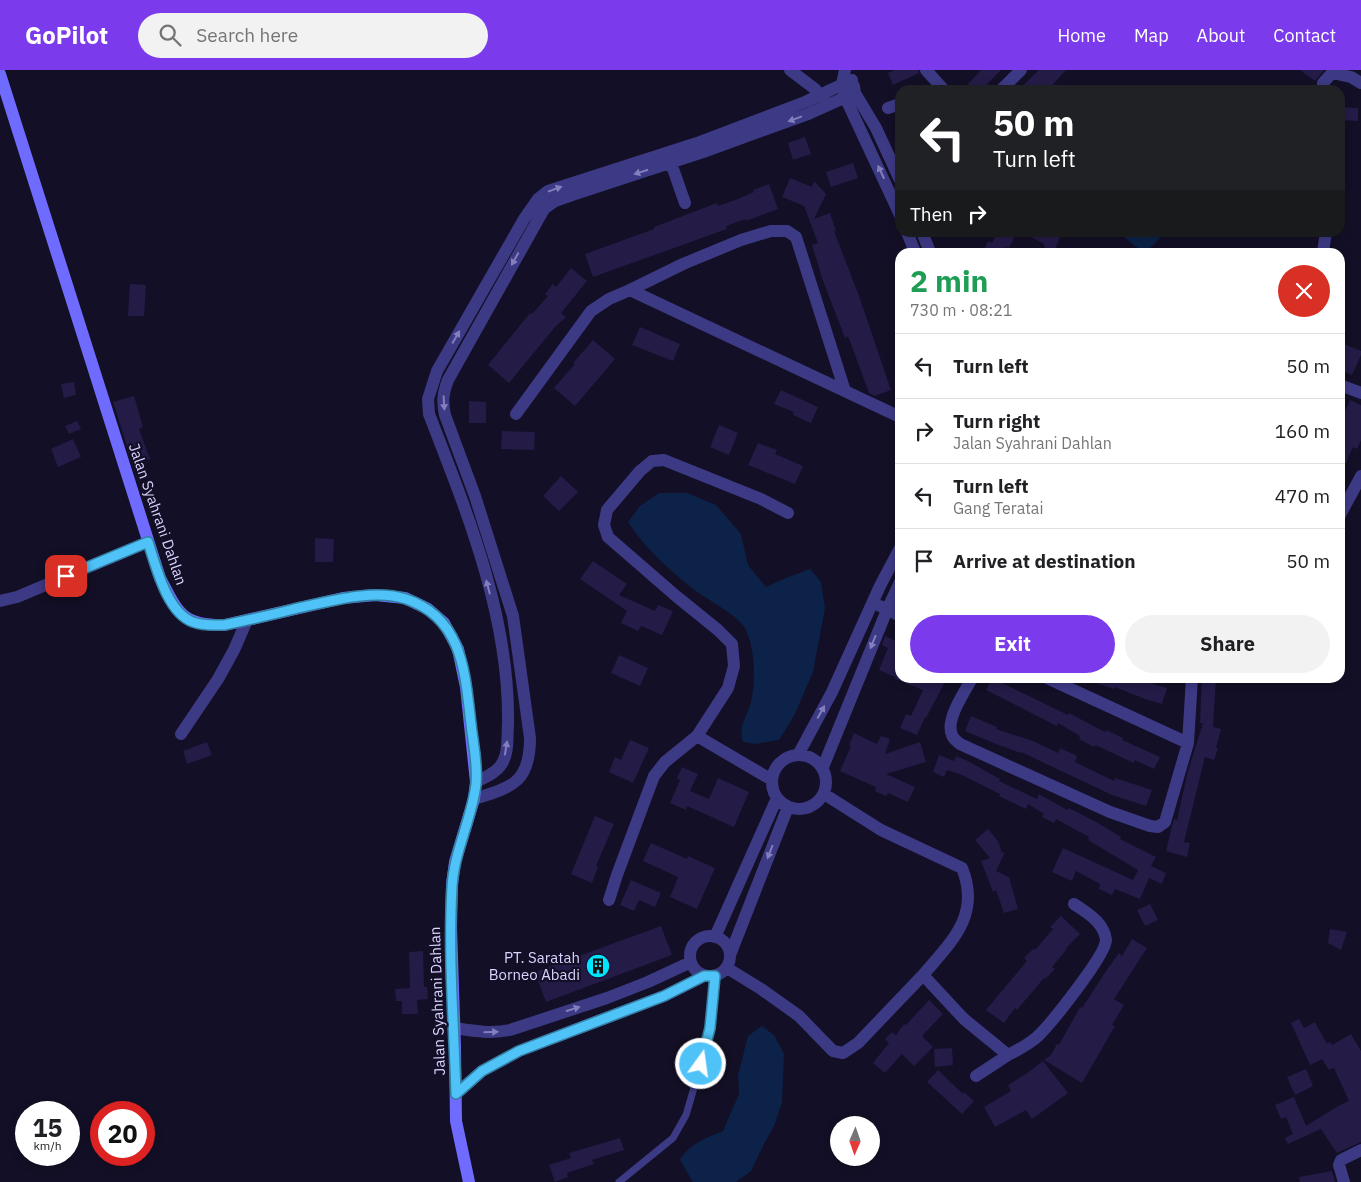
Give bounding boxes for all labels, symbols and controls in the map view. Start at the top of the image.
search box [138,13,488,58]
text: GoPilot [25,19,108,51]
icon: search [156,21,184,49]
text: Search here [196,23,298,47]
text: Home [1058,24,1106,47]
text: Map [1134,24,1169,47]
text: About [1197,24,1245,47]
text: Contact [1273,24,1336,47]
text: 50 m [993,100,1075,146]
icon: left [910,105,975,170]
one-way arrow [787,116,802,123]
text: Turn left [993,144,1076,173]
one-way arrow [877,165,885,179]
one-way arrow [633,168,648,176]
one-way arrow [548,185,563,193]
icon: right [963,200,991,228]
text: Then [910,202,953,226]
one-way arrow [511,252,519,267]
text: 2 min [910,261,988,300]
button: close [1278,265,1330,317]
text: 730 m · 08:21 [910,300,1012,320]
one-way arrow [452,330,461,343]
icon: left [910,352,938,380]
text: Turn left [953,354,1029,378]
text: 50 m [1286,354,1330,378]
one-way arrow [440,396,448,412]
text: Turn right [953,409,1040,433]
icon: right [910,417,938,445]
text: 160 m [1275,419,1330,443]
text: Jalan Syahrani Dahlan [953,433,1112,453]
street label: Jalan Syahrani Dahlan [125,441,191,587]
text: Turn left [953,474,1029,498]
icon: left [910,482,938,510]
text: 470 m [1275,484,1330,508]
text: Gang Teratai [953,498,1043,518]
icon: arrive [910,547,938,575]
text: Arrive at destination [953,549,1136,573]
text: 50 m [1286,549,1330,573]
pin [45,555,87,597]
icon: arrive [52,562,80,590]
one-way arrow [484,580,492,595]
button: Exit [910,615,1115,673]
button: Share [1125,615,1330,673]
one-way arrow [869,635,877,649]
one-way arrow [817,705,825,719]
one-way arrow [502,739,510,755]
one-way arrow [766,845,774,860]
street label: Jalan Syahrani Dahlan [425,926,449,1076]
place label: PT. Saratah Borneo Abadi [489,948,580,984]
building icon: PT. Saratah Borneo Abadi [585,953,611,979]
one-way arrow [566,1005,581,1013]
one-way arrow [483,1028,499,1036]
position arrow [674,1037,726,1089]
speed limit sign: 20 [90,1101,155,1166]
text: 15 [32,1111,63,1144]
north arrow [830,1116,880,1166]
map controls [830,1116,880,1166]
text: km/h [33,1138,62,1153]

